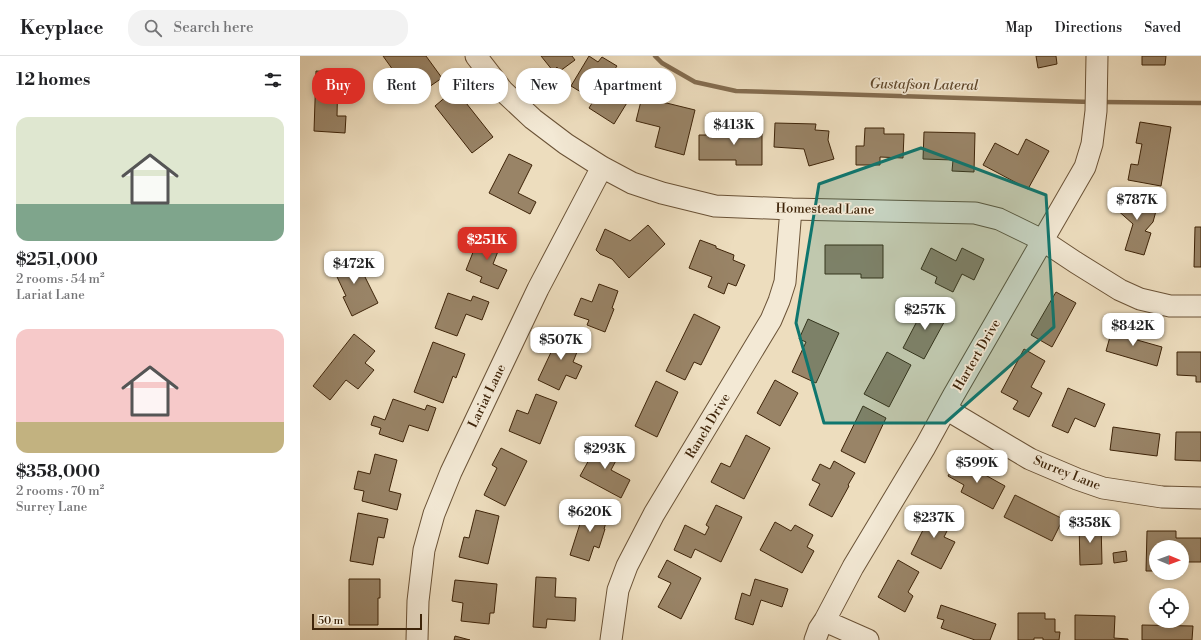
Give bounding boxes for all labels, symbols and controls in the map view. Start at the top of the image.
search box [128,10,408,46]
text: Keyplace [20,16,104,40]
icon: search [142,17,164,39]
text: Search here [174,18,254,37]
text: Map [1005,19,1033,37]
text: Directions [1055,19,1122,37]
text: Saved [1144,19,1181,37]
chip: Buy [312,68,365,104]
chip: Rent [373,68,431,104]
chip: Filters [439,68,508,104]
chip: New [516,68,571,104]
chip: Apartment [579,68,676,104]
text: 12 homes [16,69,90,91]
icon: filters [262,69,284,91]
water label: Gustafson Lateral [870,75,979,95]
pin: $413K [706,112,762,146]
text: $413K [714,117,754,133]
icon: home [114,143,186,215]
pin: $787K [1109,187,1165,221]
text: $787K [1116,192,1158,208]
street label: Homestead Lane [776,200,875,218]
pin: $251K [459,227,515,261]
text: $251K [467,232,507,248]
text: $251,000 [16,249,98,271]
pin: $472K [326,251,382,285]
text: $472K [333,256,375,272]
text: 2 rooms · 54 m² [16,271,105,287]
text: Lariat Lane [16,287,85,303]
pin: $257K [897,297,953,331]
text: $257K [904,302,946,318]
pin: $842K [1105,313,1161,347]
street label: Hartert Drive [950,316,1004,394]
text: $842K [1111,318,1155,334]
pin: $507K [533,327,589,361]
text: $507K [539,332,583,348]
icon: home [114,355,186,427]
street label: Lariat Lane [465,361,509,430]
street label: Ranch Drive [682,390,734,462]
pin: $293K [577,436,633,470]
text: $293K [584,441,626,457]
pin: $599K [949,450,1005,484]
street label: Surrey Lane [1031,452,1103,494]
text: $599K [956,455,998,471]
text: $358,000 [16,461,100,483]
text: 2 rooms · 70 m² [16,483,104,499]
text: Surrey Lane [16,499,87,515]
pin: $620K [562,499,618,533]
text: $620K [568,504,612,520]
pin: $237K [906,505,962,539]
text: $237K [913,510,955,526]
pin: $358K [1062,510,1118,544]
text: $358K [1069,515,1111,531]
north arrow [1149,540,1189,580]
map controls [1149,540,1189,628]
button: locate [1149,588,1189,628]
scale bar [312,612,422,631]
text: 50 m [318,614,343,628]

